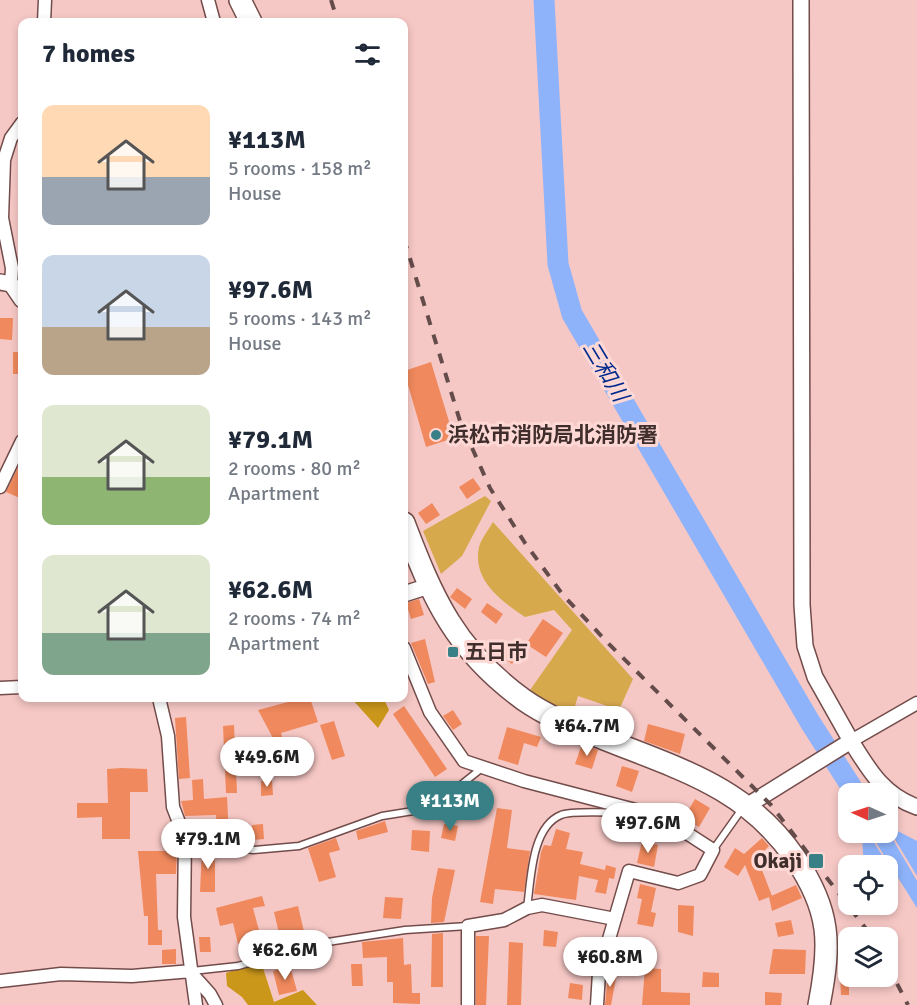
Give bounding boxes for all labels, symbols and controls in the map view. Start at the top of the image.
text: 7 homes [42,38,135,70]
icon: filters [351,38,384,71]
text: ¥113M [228,124,306,156]
icon: home [90,129,162,201]
text: 5 rooms · 158 m² [228,156,372,181]
text: House [228,181,282,206]
text: ¥97.6M [228,274,313,306]
icon: home [90,279,162,351]
text: 5 rooms · 143 m² [228,306,372,331]
text: House [228,331,282,356]
water label: 三和川 [577,336,635,408]
place label: 浜松市消防局北消防署 [448,422,658,448]
text: ¥79.1M [228,424,313,456]
marker: 浜松市消防局北消防署 [429,428,443,442]
icon: home [90,429,162,501]
text: 2 rooms · 80 m² [228,456,361,481]
text: Apartment [228,481,320,506]
text: ¥62.6M [228,574,313,606]
icon: home [90,579,162,651]
text: 2 rooms · 74 m² [228,606,361,631]
text: Apartment [228,631,320,656]
place label: 五日市 [465,639,528,665]
marker: 五日市 [446,645,460,659]
pin: ¥64.7M [538,706,636,757]
text: ¥64.7M [554,713,620,738]
pin: ¥49.6M [218,737,316,788]
text: ¥49.6M [234,744,300,769]
pin: ¥113M [408,781,492,832]
north arrow [838,783,898,843]
map controls [838,783,898,987]
text: ¥113M [420,788,480,813]
pin: ¥97.6M [599,803,697,854]
text: ¥97.6M [615,810,681,835]
pin: ¥79.1M [159,819,257,870]
text: ¥79.1M [175,826,241,851]
place label: Okaji [754,848,802,874]
marker: Okaji [807,852,825,870]
button: locate [838,855,898,915]
button: layers [838,927,898,987]
pin: ¥62.6M [236,930,334,981]
text: ¥62.6M [252,937,318,962]
pin: ¥60.8M [561,937,659,988]
text: ¥60.8M [577,944,643,969]

